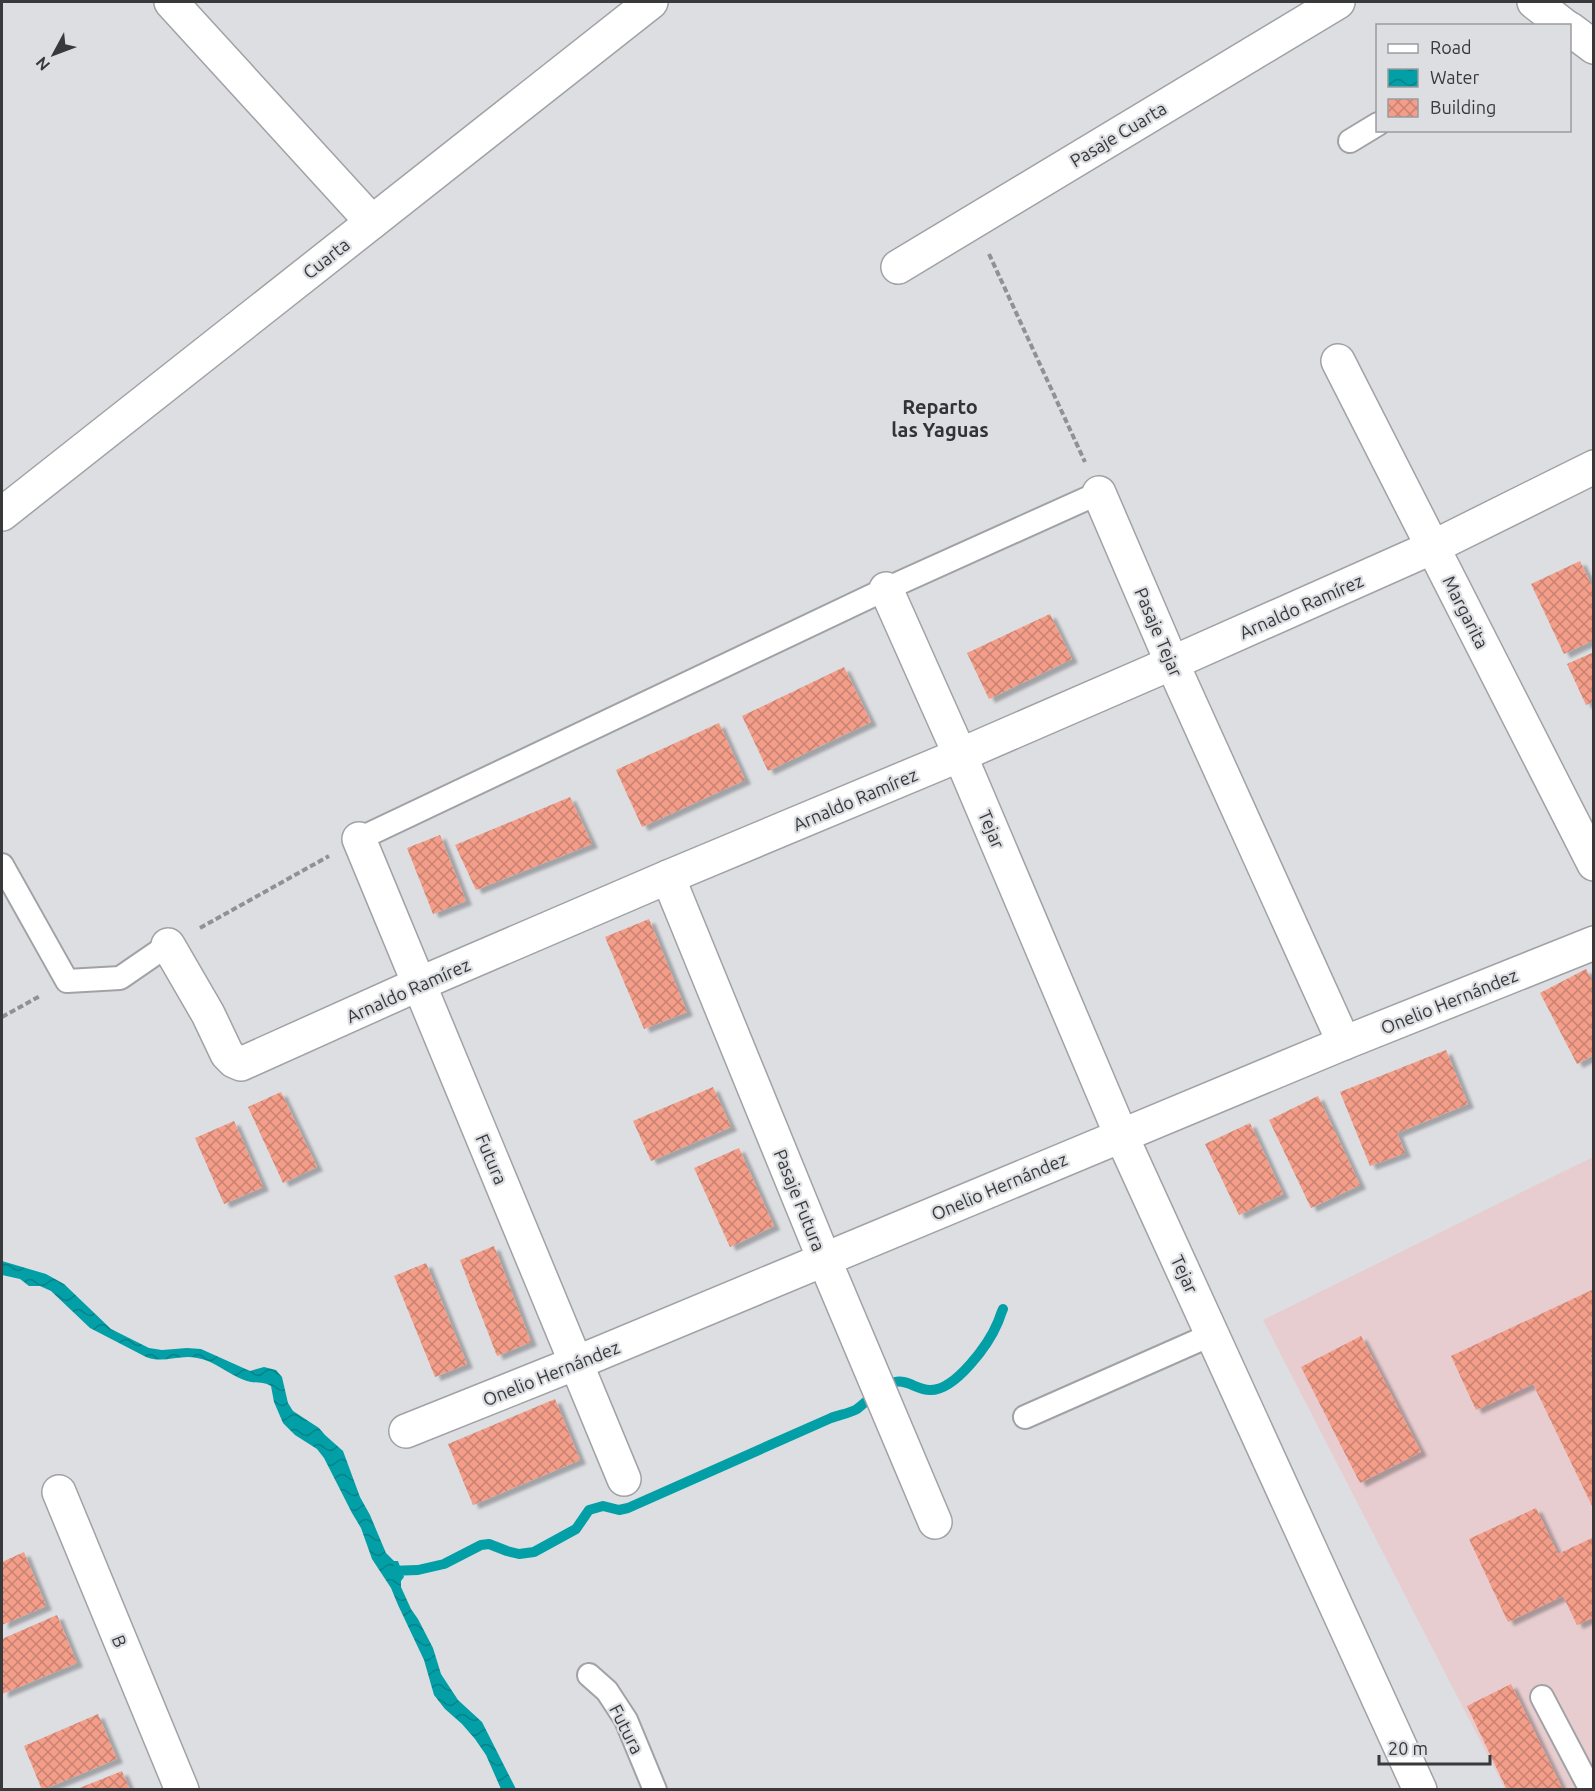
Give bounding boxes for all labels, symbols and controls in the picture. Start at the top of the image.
north arrow [24,24,84,84]
legend [1376,24,1571,132]
text: Road [1430,37,1472,57]
text: N [32,53,53,74]
text: Water [1430,67,1480,87]
street label: Pasaje Cuarta [1066,97,1170,171]
text: Building [1430,97,1496,117]
street label: Cuarta [299,234,353,282]
district label: Reparto las Yaguas [891,395,989,441]
street label: Arnaldo Ramírez [1236,570,1366,642]
street label: Margarita [1439,572,1493,652]
street label: Pasaje Tejar [1131,584,1187,680]
street label: Arnaldo Ramírez [790,764,920,834]
street label: Tejar [975,807,1009,851]
street label: Arnaldo Ramírez [343,954,473,1026]
street label: Onelio Hernández [1378,964,1520,1038]
street label: Futura [472,1131,512,1187]
street label: Pasaje Futura [770,1146,830,1254]
street label: Onelio Hernández [928,1148,1070,1224]
street label: Tejar [1168,1252,1202,1296]
street label: Onelio Hernández [480,1336,622,1410]
street label: B [109,1632,131,1650]
street label: Futura [606,1701,648,1757]
scale bar [1379,1728,1490,1766]
text: 20 m [1388,1738,1428,1758]

